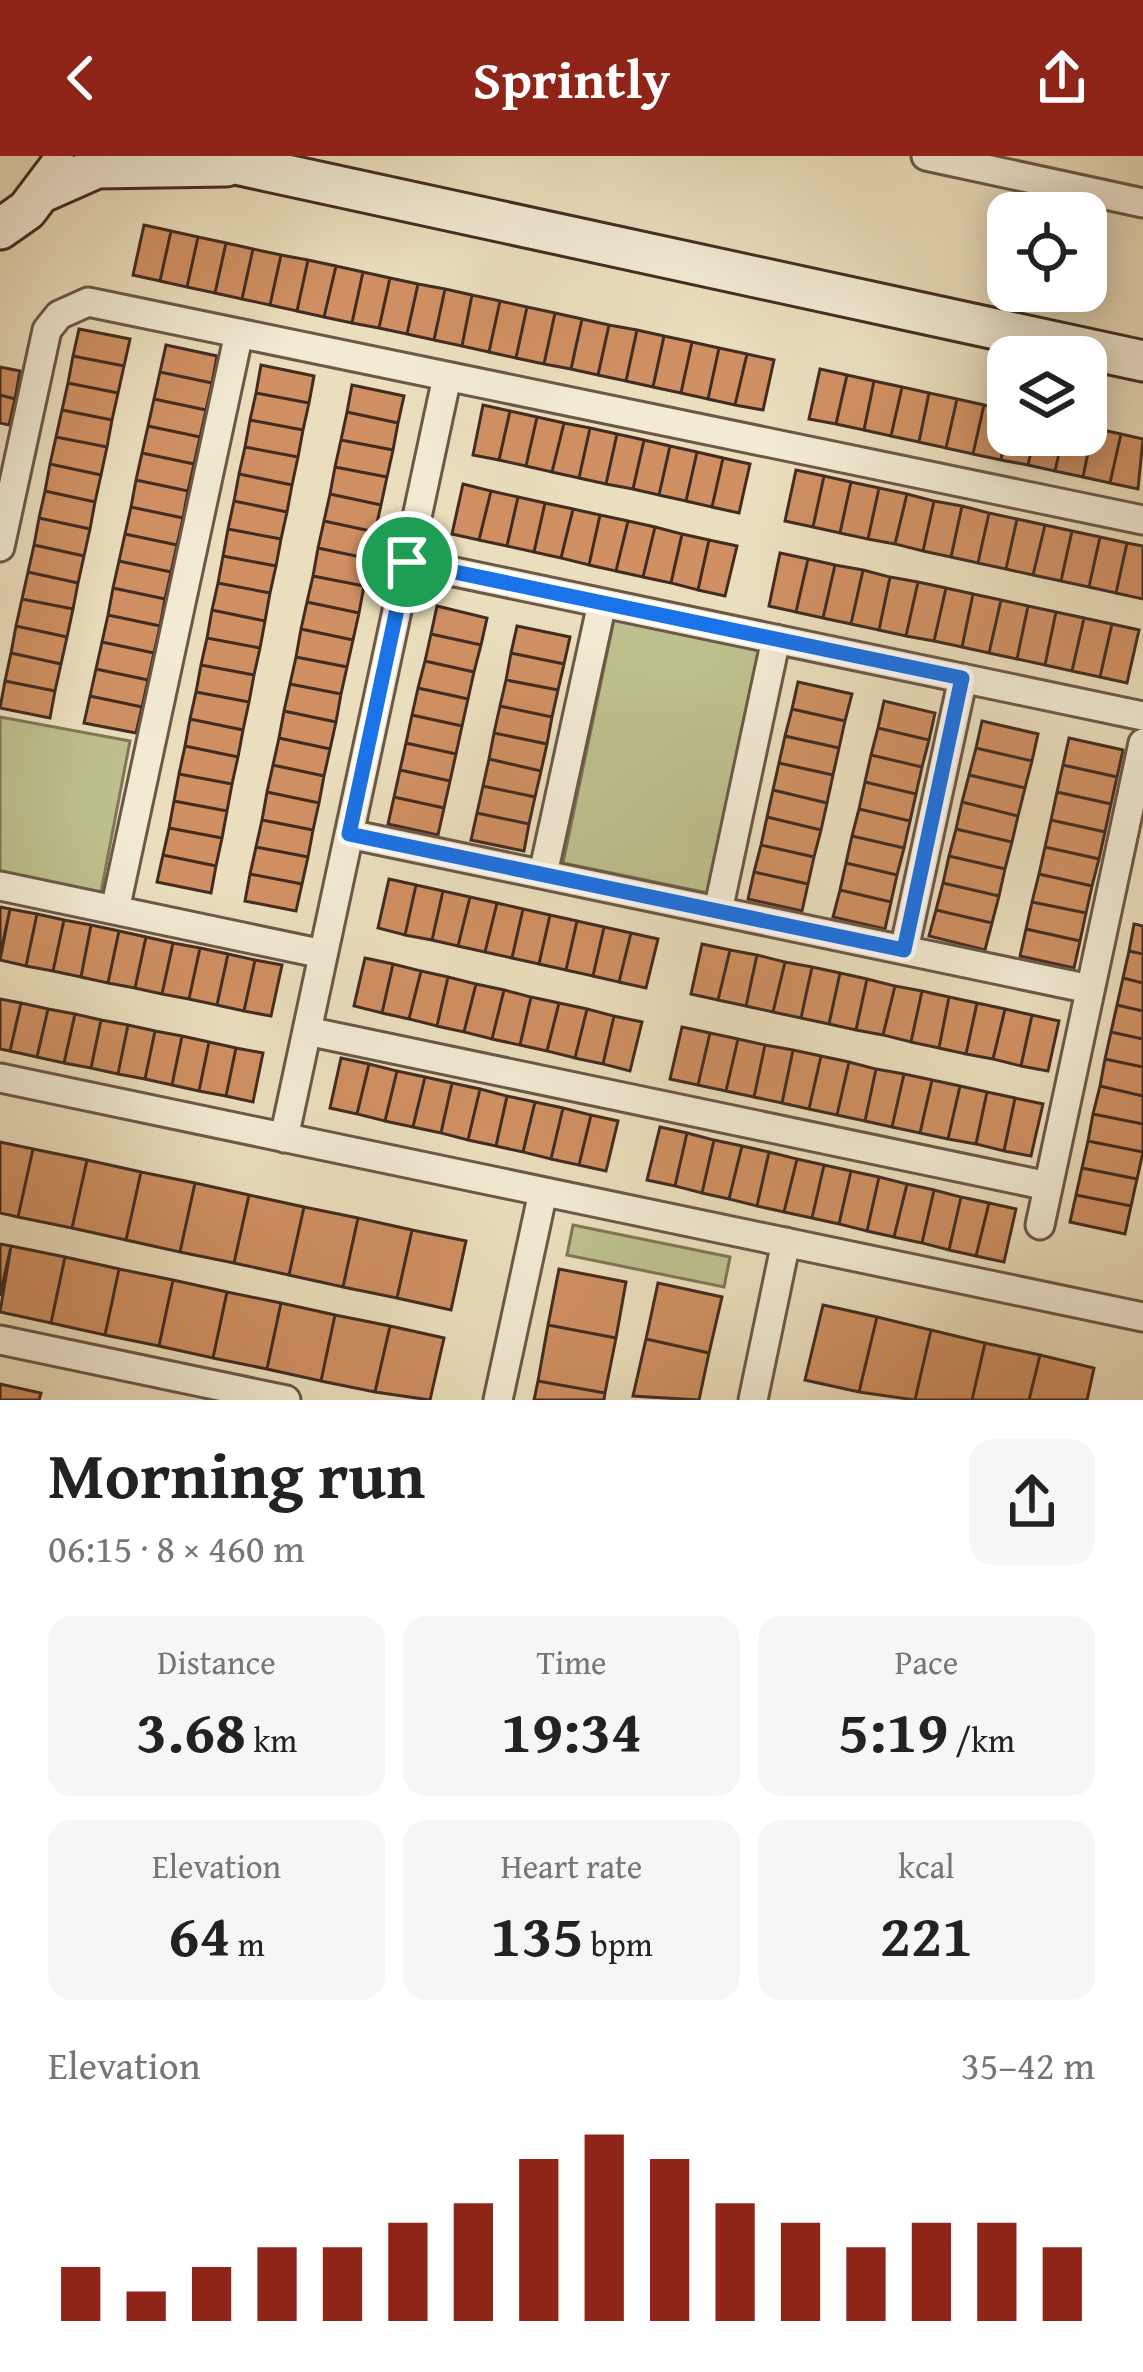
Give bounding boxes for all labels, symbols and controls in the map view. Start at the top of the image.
text: Sprintly [473,39,670,118]
icon: back [48,45,114,111]
icon: share [1029,45,1095,111]
map controls [987,192,1107,456]
button: locate [987,192,1107,312]
button: layers [987,336,1107,456]
pin [356,511,458,613]
icon: arrive [374,529,440,595]
text: Morning run [48,1425,425,1522]
button: share [969,1439,1095,1565]
text: 06:15 · 8 × 460 m [48,1519,305,1576]
text: Distance [157,1638,276,1686]
text: Time [536,1638,607,1686]
text: Pace [895,1638,958,1686]
text: 3.68 [136,1686,246,1774]
text: 19:34 [501,1686,642,1774]
text: 5:19 [838,1686,948,1774]
text: km [246,1716,297,1764]
text: /km [948,1716,1015,1764]
text: Elevation [152,1842,281,1890]
text: Heart rate [501,1842,642,1890]
text: kcal [898,1842,955,1890]
text: 64 [168,1890,230,1978]
text: 135 [490,1890,584,1978]
text: 221 [880,1890,973,1978]
text: m [230,1920,265,1968]
text: bpm [584,1920,653,1968]
text: Elevation [48,2036,201,2093]
text: 35–42 m [961,2036,1095,2093]

